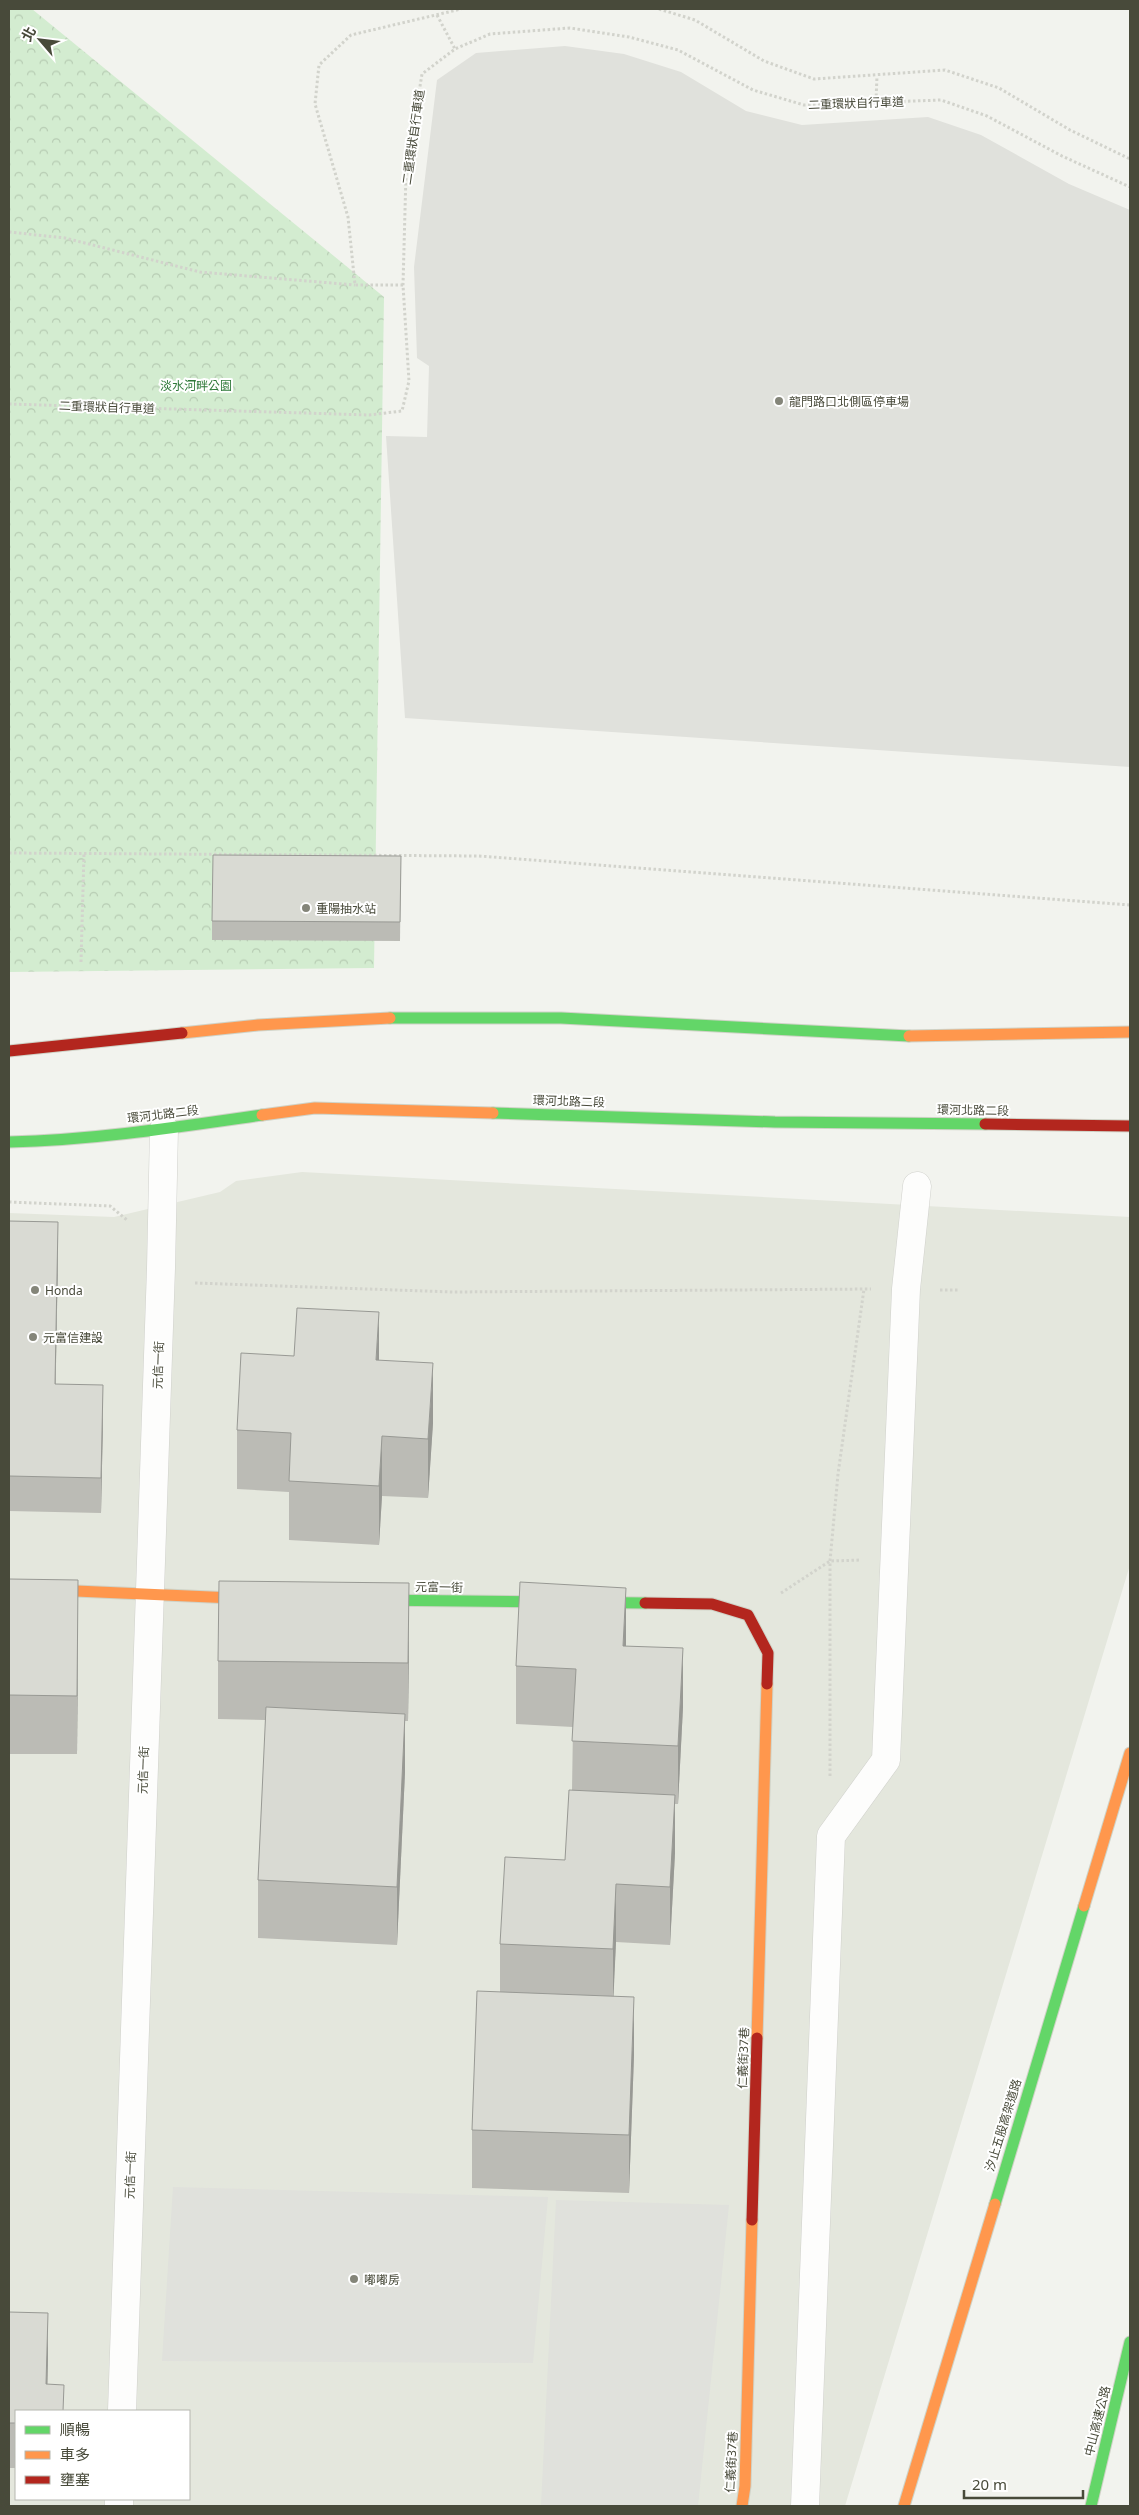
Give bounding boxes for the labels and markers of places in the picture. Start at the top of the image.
place label: 龍門路口北側區停車場 [789,393,909,410]
marker: 龍門路口北側區停車場 [773,395,785,407]
place label: 重陽抽水站 [316,900,376,917]
marker: 重陽抽水站 [300,902,312,914]
place label: Honda [45,1282,83,1299]
marker: Honda [29,1284,41,1296]
place label: 元富信建設 [43,1329,103,1346]
marker: 元富信建設 [27,1331,39,1343]
place label: 嘟嘟房 [364,2271,400,2288]
marker: 嘟嘟房 [348,2273,360,2285]

